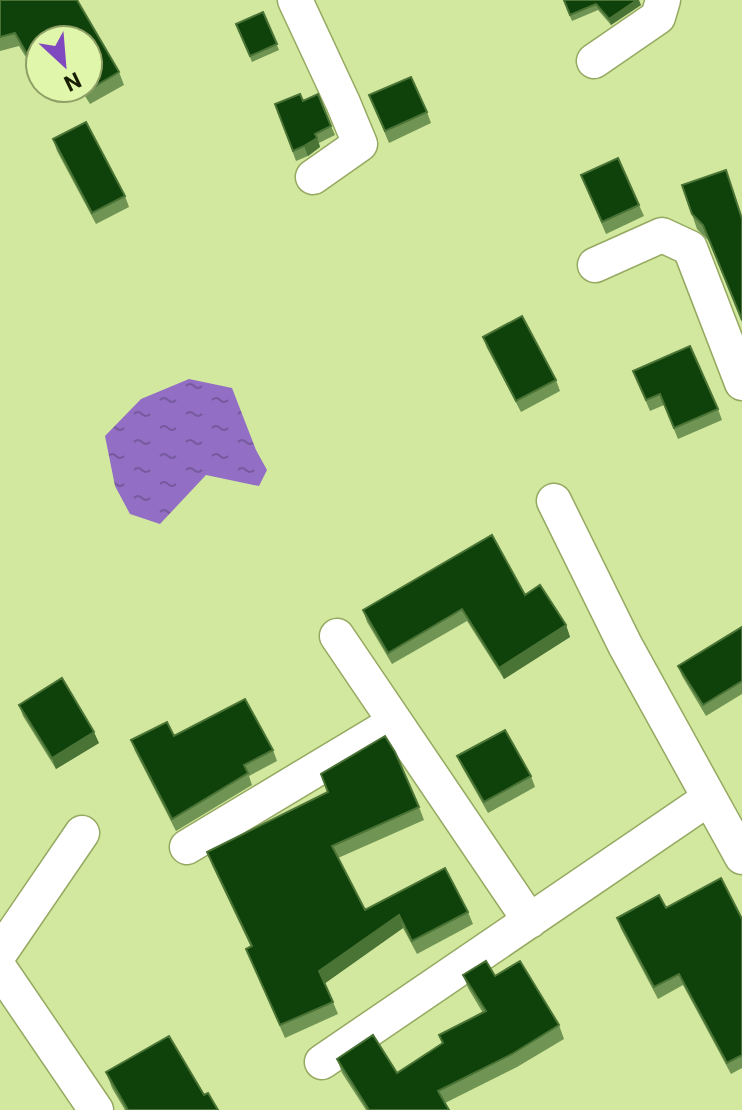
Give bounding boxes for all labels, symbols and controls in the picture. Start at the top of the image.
north arrow [24,24,104,104]
text: N [60,67,85,96]

